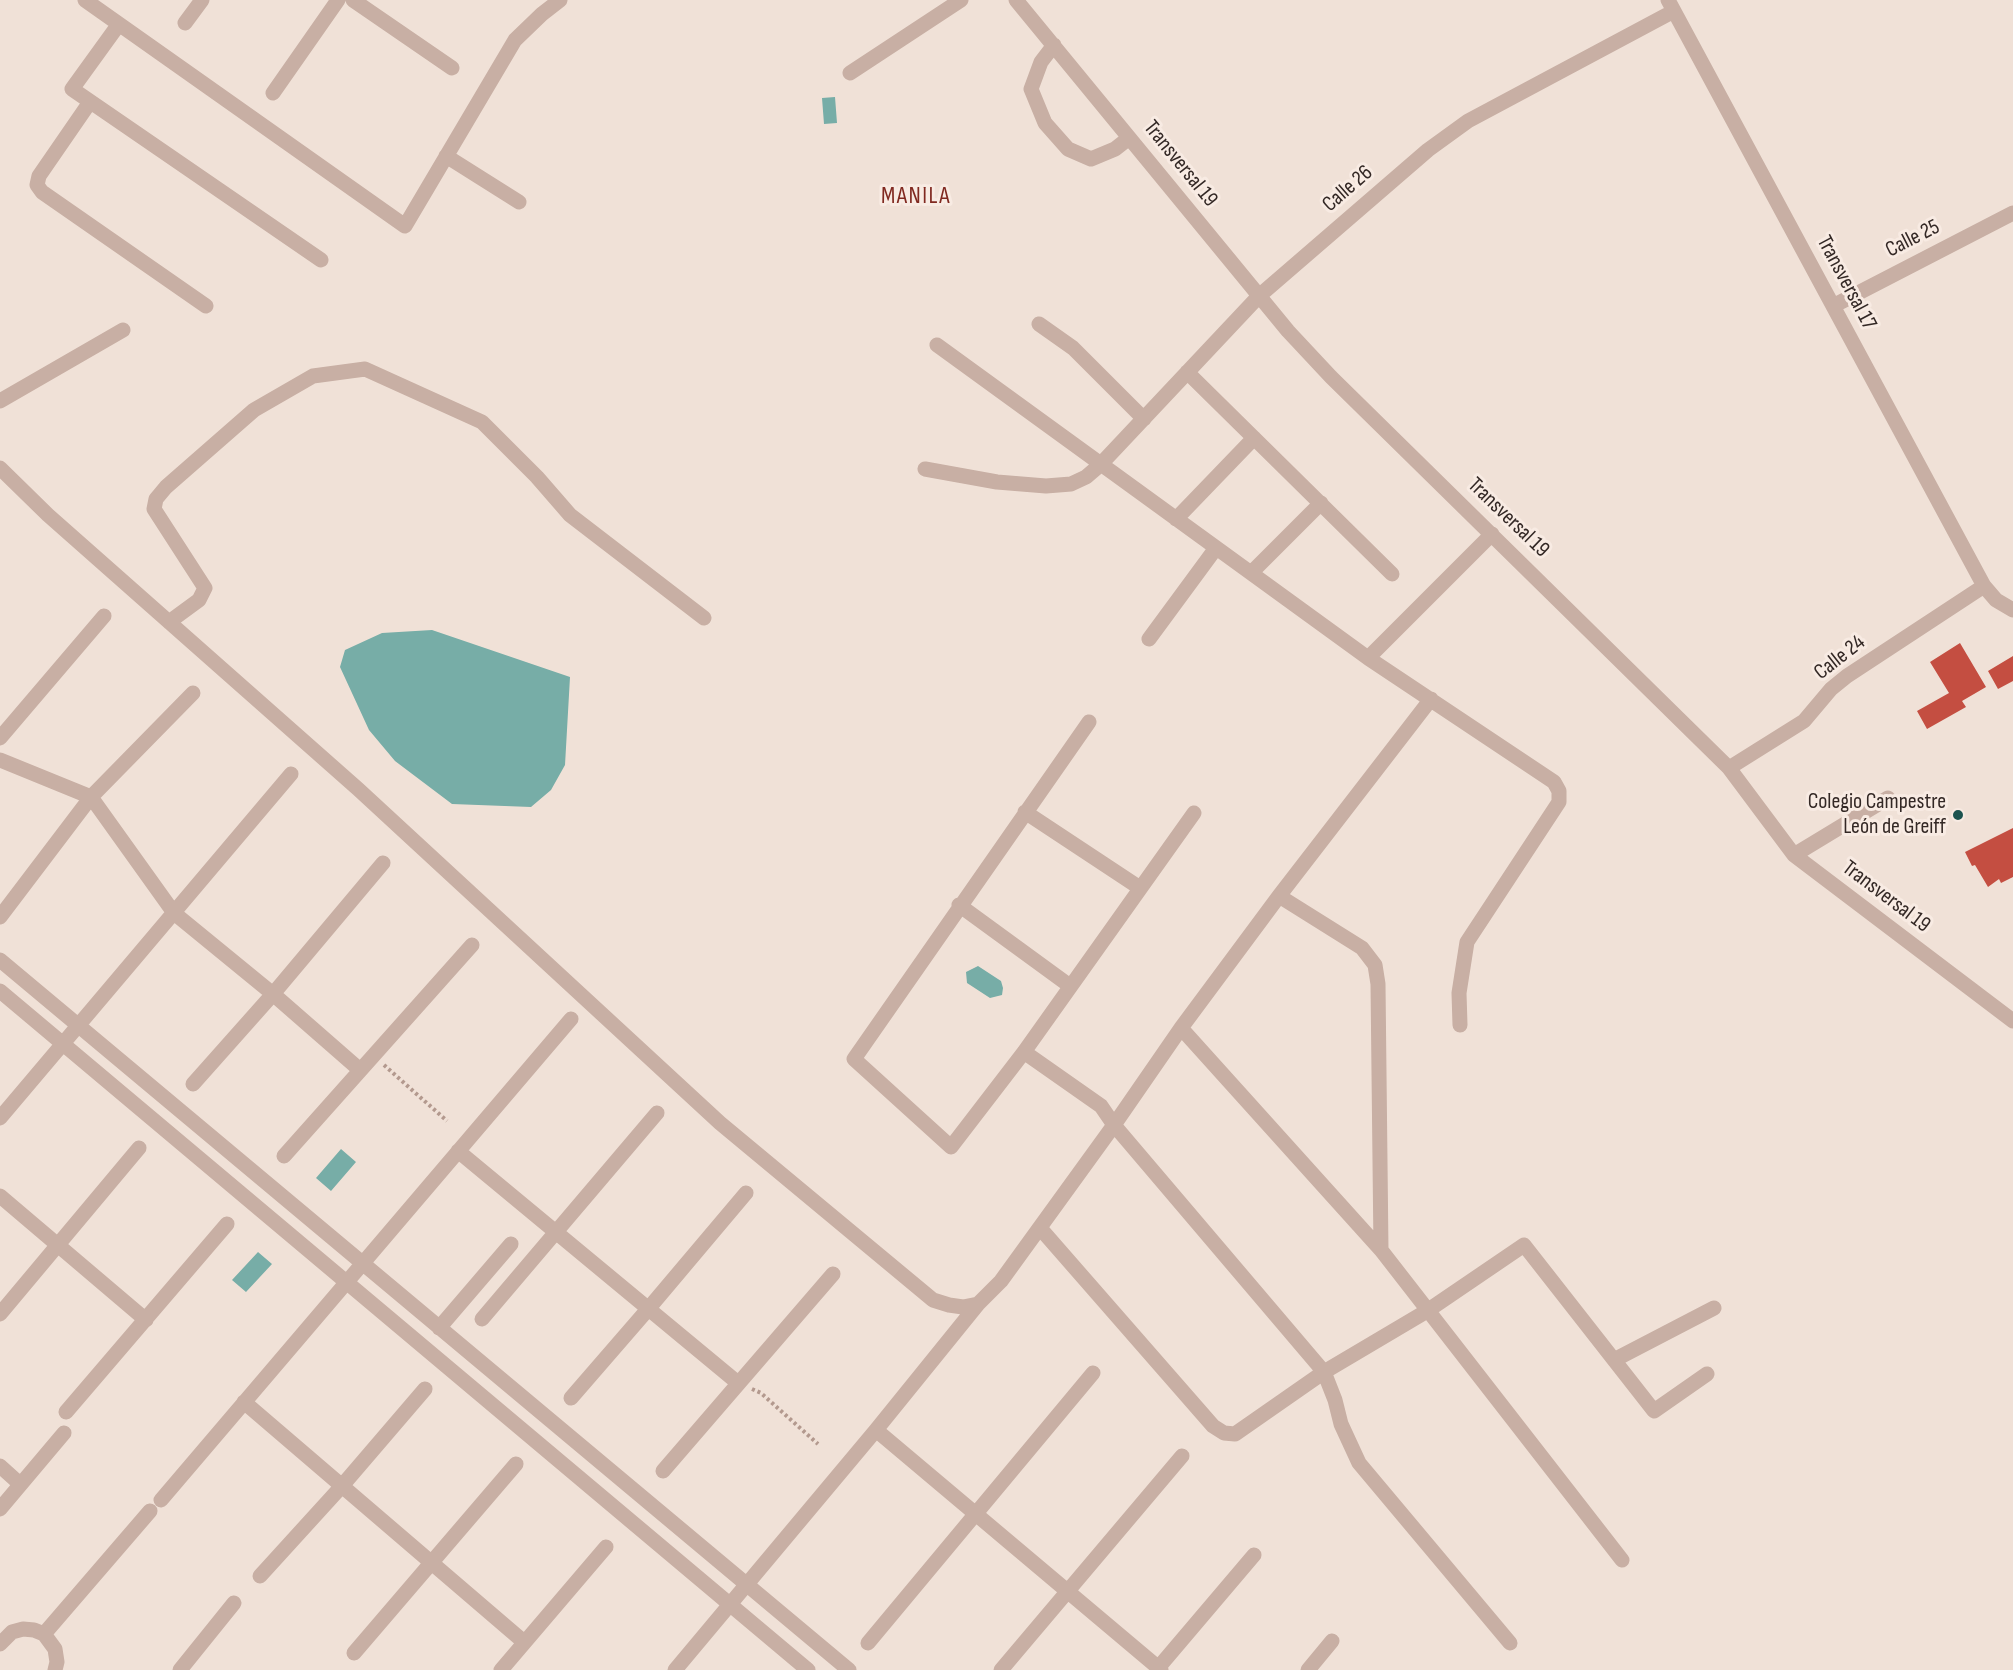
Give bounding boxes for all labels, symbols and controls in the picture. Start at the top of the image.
street label: Transversal 19 [1137,115,1223,213]
street label: Calle 26 [1317,160,1379,218]
district label: MANILA [881,183,951,211]
street label: Calle 25 [1882,214,1944,264]
street label: Transversal 17 [1810,232,1882,334]
street label: Transversal 19 [1462,473,1554,563]
street label: Calle 24 [1809,630,1871,686]
place label: Colegio Campestre León de Greiff [1808,789,1946,840]
marker: Colegio Campestre León de Greiff [1951,808,1965,822]
street label: Transversal 19 [1837,855,1935,939]

